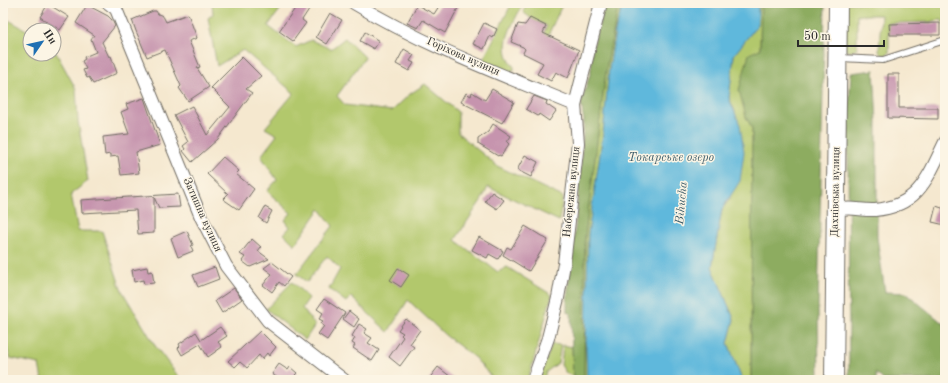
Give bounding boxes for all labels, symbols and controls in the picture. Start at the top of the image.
north arrow [22,22,62,62]
scale bar [798,22,884,48]
text: Пн [40,28,58,47]
text: 50 m [804,30,831,43]
street label: Горіхова вулиця [425,36,502,78]
street label: Набережна вулиця [562,146,582,238]
street label: Дахнівська вулиця [830,146,842,237]
water label: Токарське озеро [628,152,715,164]
street label: Затишна вулиця [181,176,223,254]
water label: Bihucha [674,181,690,226]

